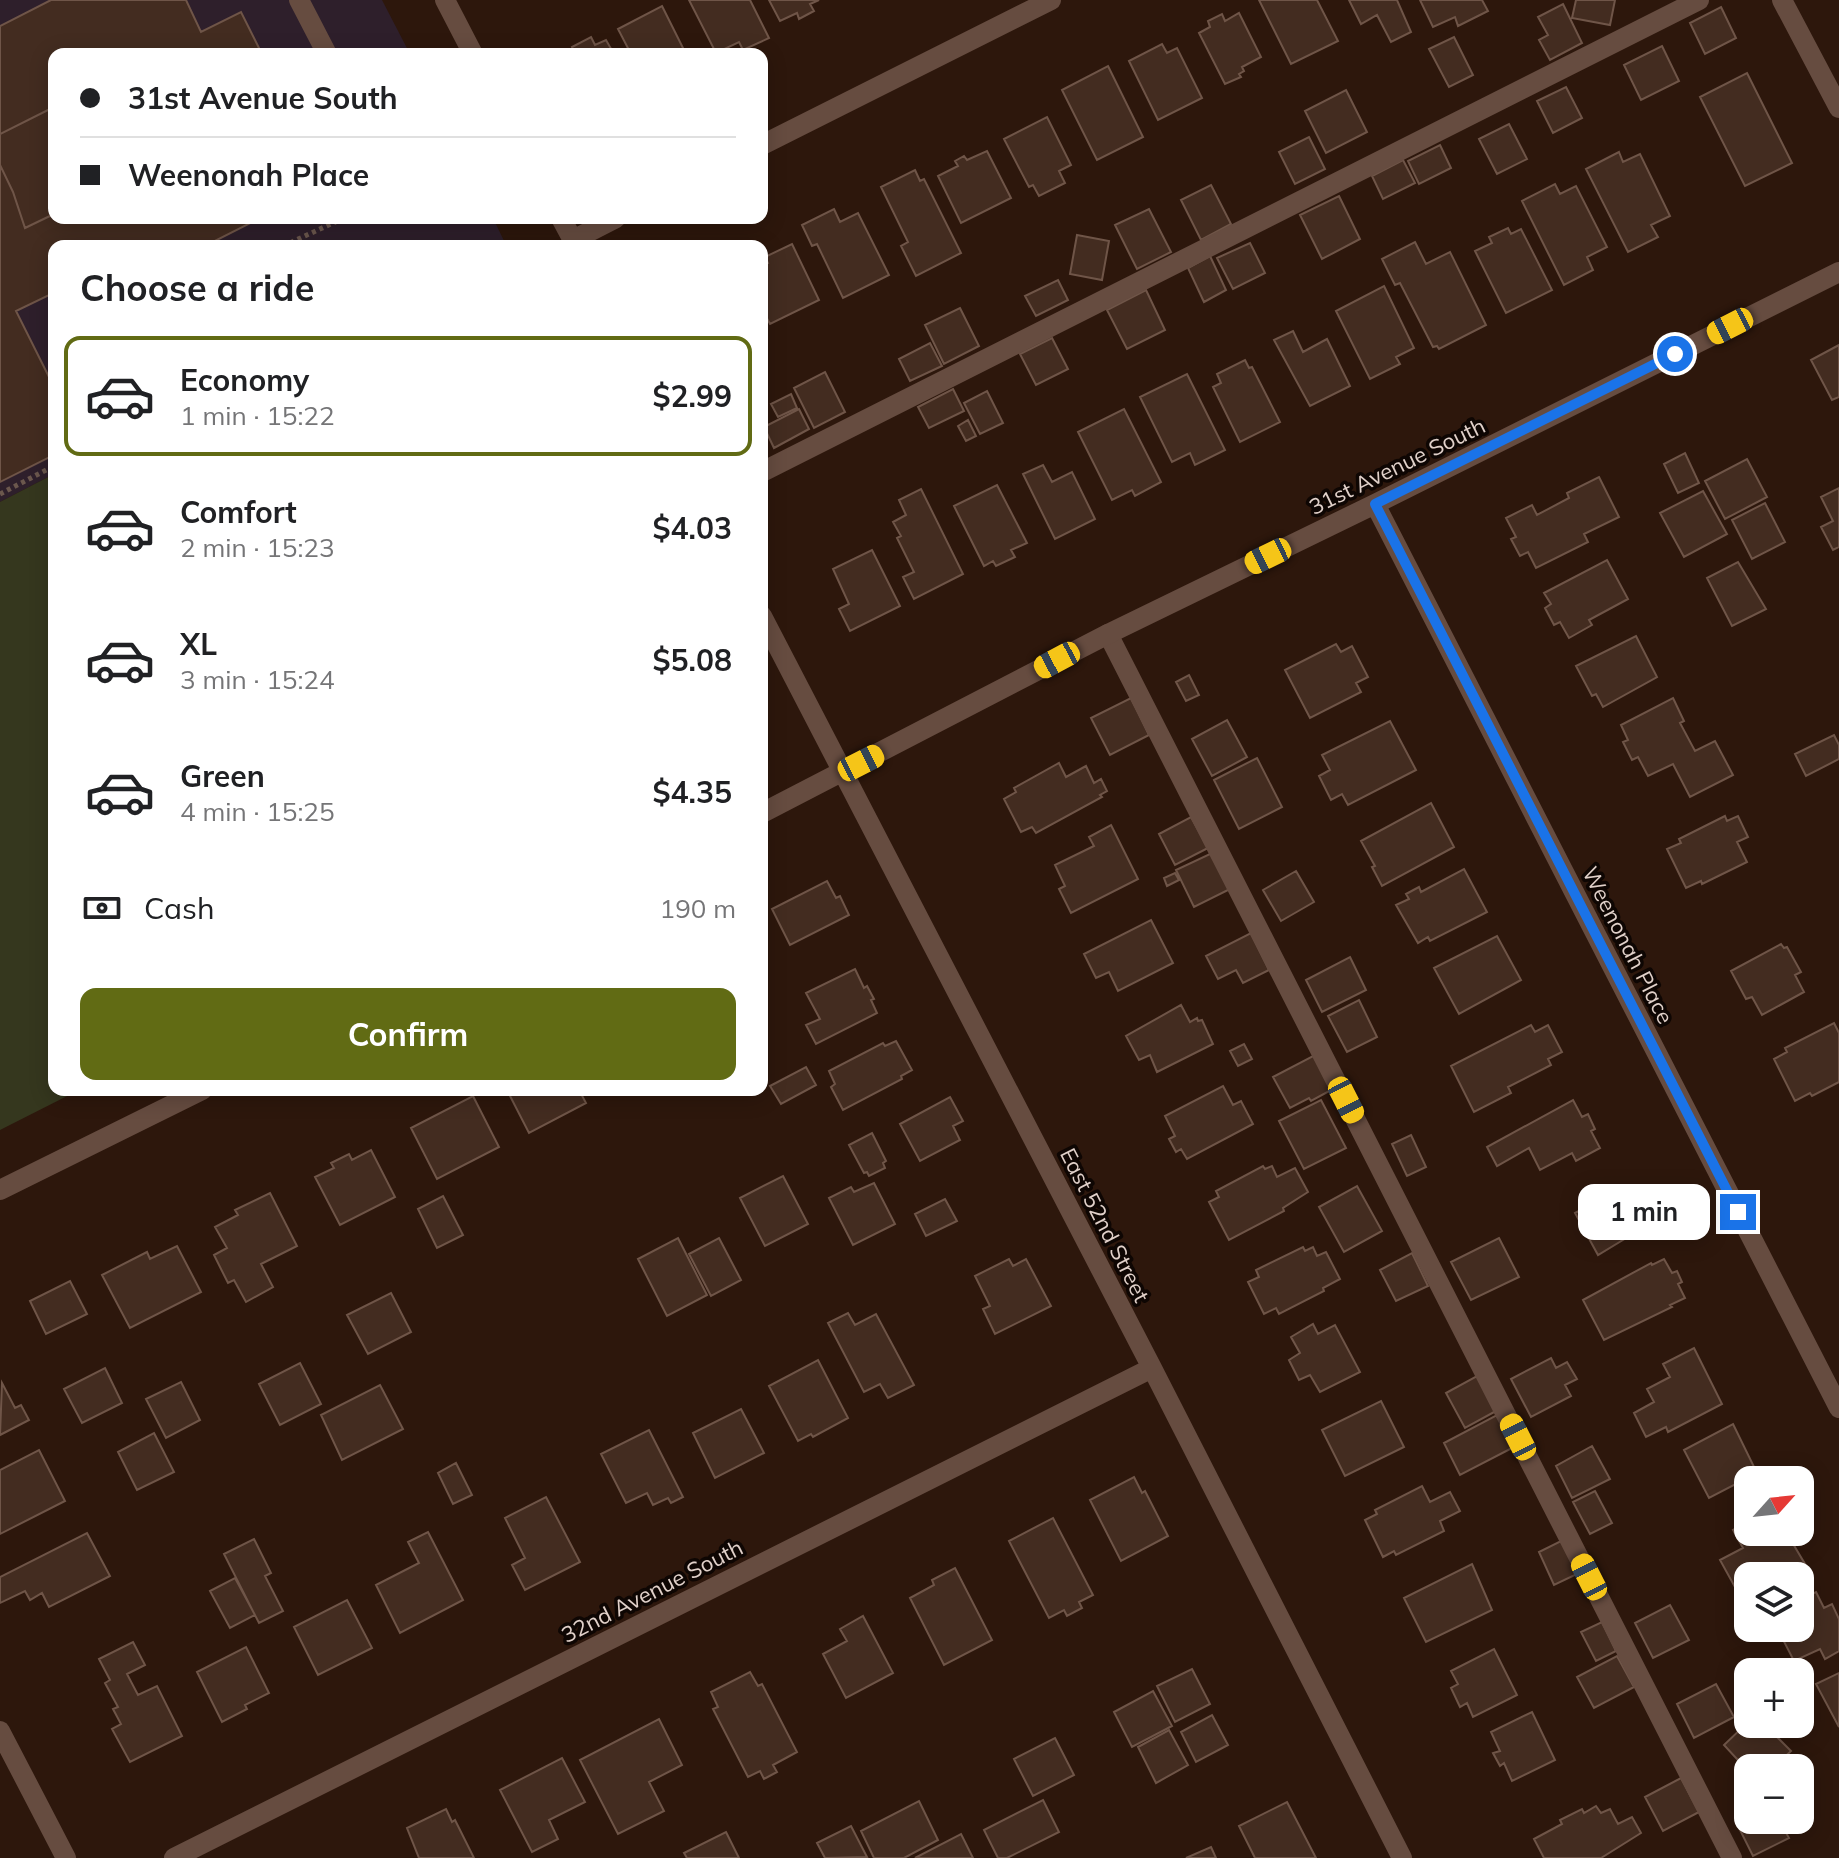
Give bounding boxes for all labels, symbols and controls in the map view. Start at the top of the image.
text: 31st Avenue South [128,79,398,117]
text: Weenonah Place [128,156,369,194]
text: Choose a ride [80,265,314,310]
car [1703,304,1757,348]
route start [1657,336,1693,372]
icon: car [84,360,156,432]
text: Economy [180,361,309,399]
text: $2.99 [653,377,732,415]
text: 1 min · 15:22 [180,399,335,432]
street label: 31st Avenue South [1304,411,1490,521]
icon: car [84,492,156,564]
text: Comfort [180,493,297,531]
text: $4.03 [653,509,732,547]
text: 2 min · 15:23 [180,531,335,564]
car [1241,535,1295,577]
icon: car [84,624,156,696]
text: XL [180,625,217,663]
car [1030,638,1084,682]
text: $5.08 [653,641,732,679]
text: 3 min · 15:24 [180,663,335,696]
car [834,741,888,785]
icon: car [84,756,156,828]
text: Green [180,757,265,795]
text: $4.35 [653,773,732,811]
text: 4 min · 15:25 [180,795,335,828]
street label: Weenonah Place [1576,862,1680,1028]
icon: cash [80,886,124,930]
text: Cash [144,889,215,927]
text: 190 m [660,892,736,925]
button: Confirm [80,988,736,1080]
car [1324,1073,1368,1127]
street label: East 52nd Street [1054,1143,1156,1307]
callout: 1 min [1578,1184,1710,1240]
route end [1720,1194,1756,1230]
text: 1 min [1610,1195,1678,1228]
car [1496,1410,1540,1464]
north arrow [1734,1466,1814,1546]
map controls [1734,1466,1814,1834]
street label: 32nd Avenue South [556,1533,748,1649]
car [1567,1550,1611,1604]
button: layers [1734,1562,1814,1642]
button: + [1734,1658,1814,1738]
button: − [1734,1754,1814,1834]

